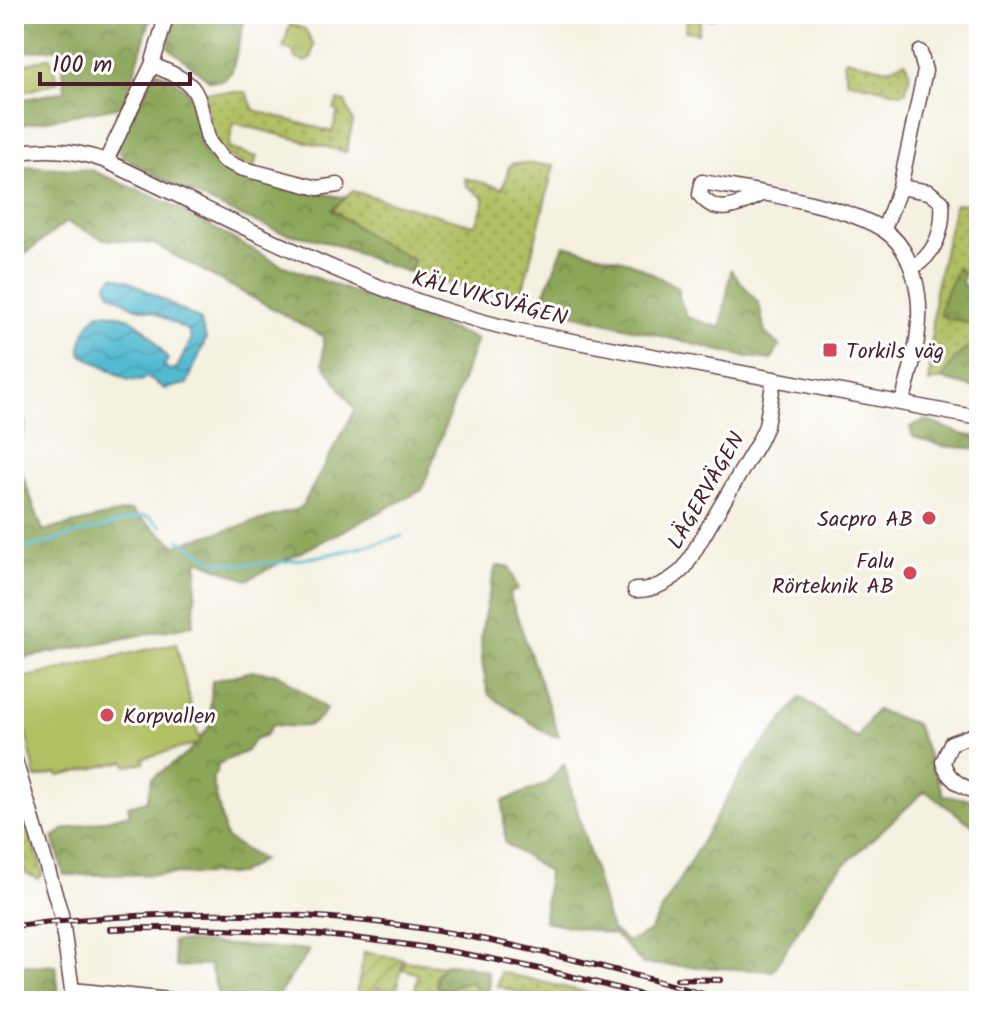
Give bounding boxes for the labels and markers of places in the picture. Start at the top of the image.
place label: Torkils väg [846,335,944,370]
marker: Torkils väg [821,341,839,359]
place label: Sacpro AB [817,503,913,538]
marker: Sacpro AB [920,509,938,527]
place label: Falu Rörteknik AB [772,545,894,605]
marker: Falu Rörteknik AB [901,564,919,582]
place label: Korpvallen [123,700,216,735]
marker: Korpvallen [98,706,116,724]

